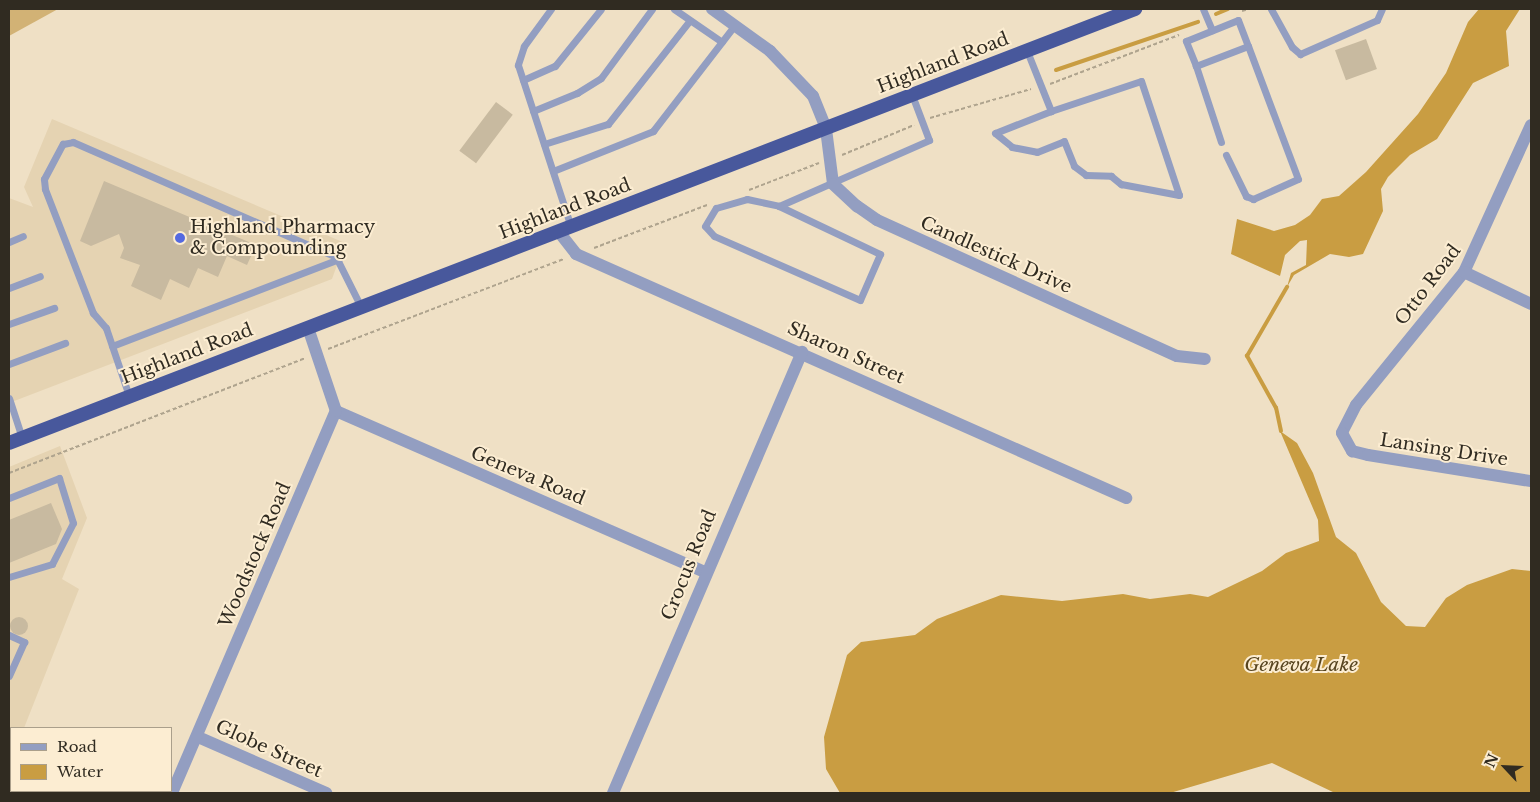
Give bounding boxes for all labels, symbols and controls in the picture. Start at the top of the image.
street label: Highland Road [874,28,1012,98]
street label: Highland Road [496,174,634,244]
street label: Candlestick Drive [917,212,1075,298]
place label: Highland Pharmacy & Compounding [190,217,375,260]
marker: Highland Pharmacy & Compounding [174,232,186,244]
street label: Otto Road [1391,240,1465,330]
street label: Sharon Street [784,318,908,388]
street label: Highland Road [118,319,256,389]
street label: Lansing Drive [1378,429,1510,471]
street label: Geneva Road [467,442,589,510]
street label: Woodstock Road [215,479,295,631]
street label: Crocus Road [657,506,721,624]
water label: Geneva Lake [1244,654,1358,676]
street label: Globe Street [212,716,326,782]
legend [10,727,172,792]
text: Road [57,737,97,756]
north arrow [1480,742,1530,792]
text: N [1480,751,1502,770]
text: Water [57,762,103,781]

